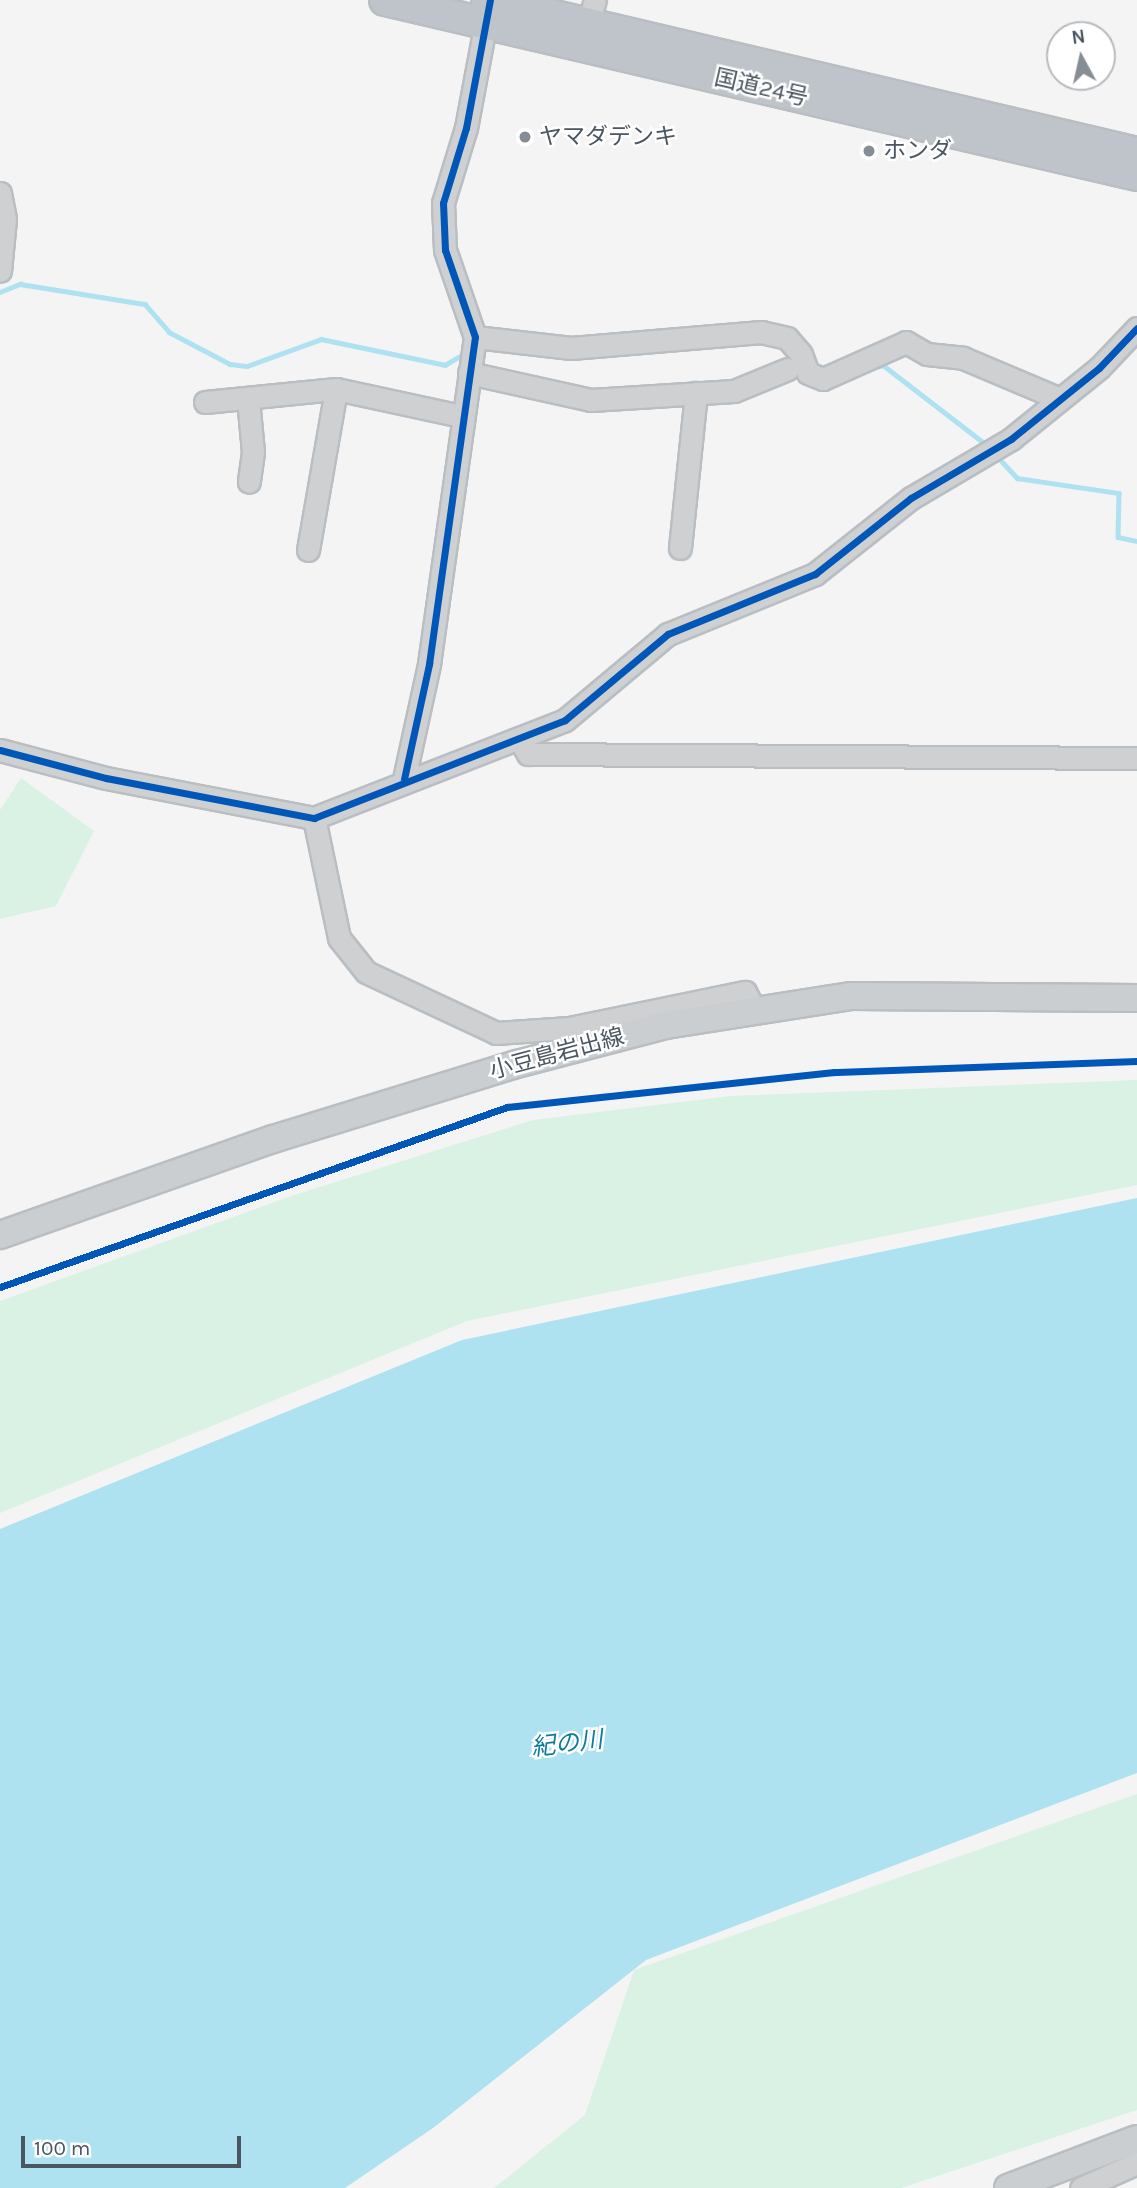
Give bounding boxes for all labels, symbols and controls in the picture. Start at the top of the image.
north arrow [1046,21,1116,91]
text: N [1070,25,1087,49]
street label: 国道24号 [712,64,810,112]
place label: ヤマダデンキ [539,123,677,151]
marker: ヤマダデンキ [517,129,533,145]
place label: ホンダ [883,137,952,165]
marker: ホンダ [861,143,877,159]
street label: 小豆島岩出線 [487,1023,627,1085]
water label: 紀の川 [530,1725,604,1763]
scale bar [24,2122,245,2166]
text: 100 m [34,2136,91,2160]

